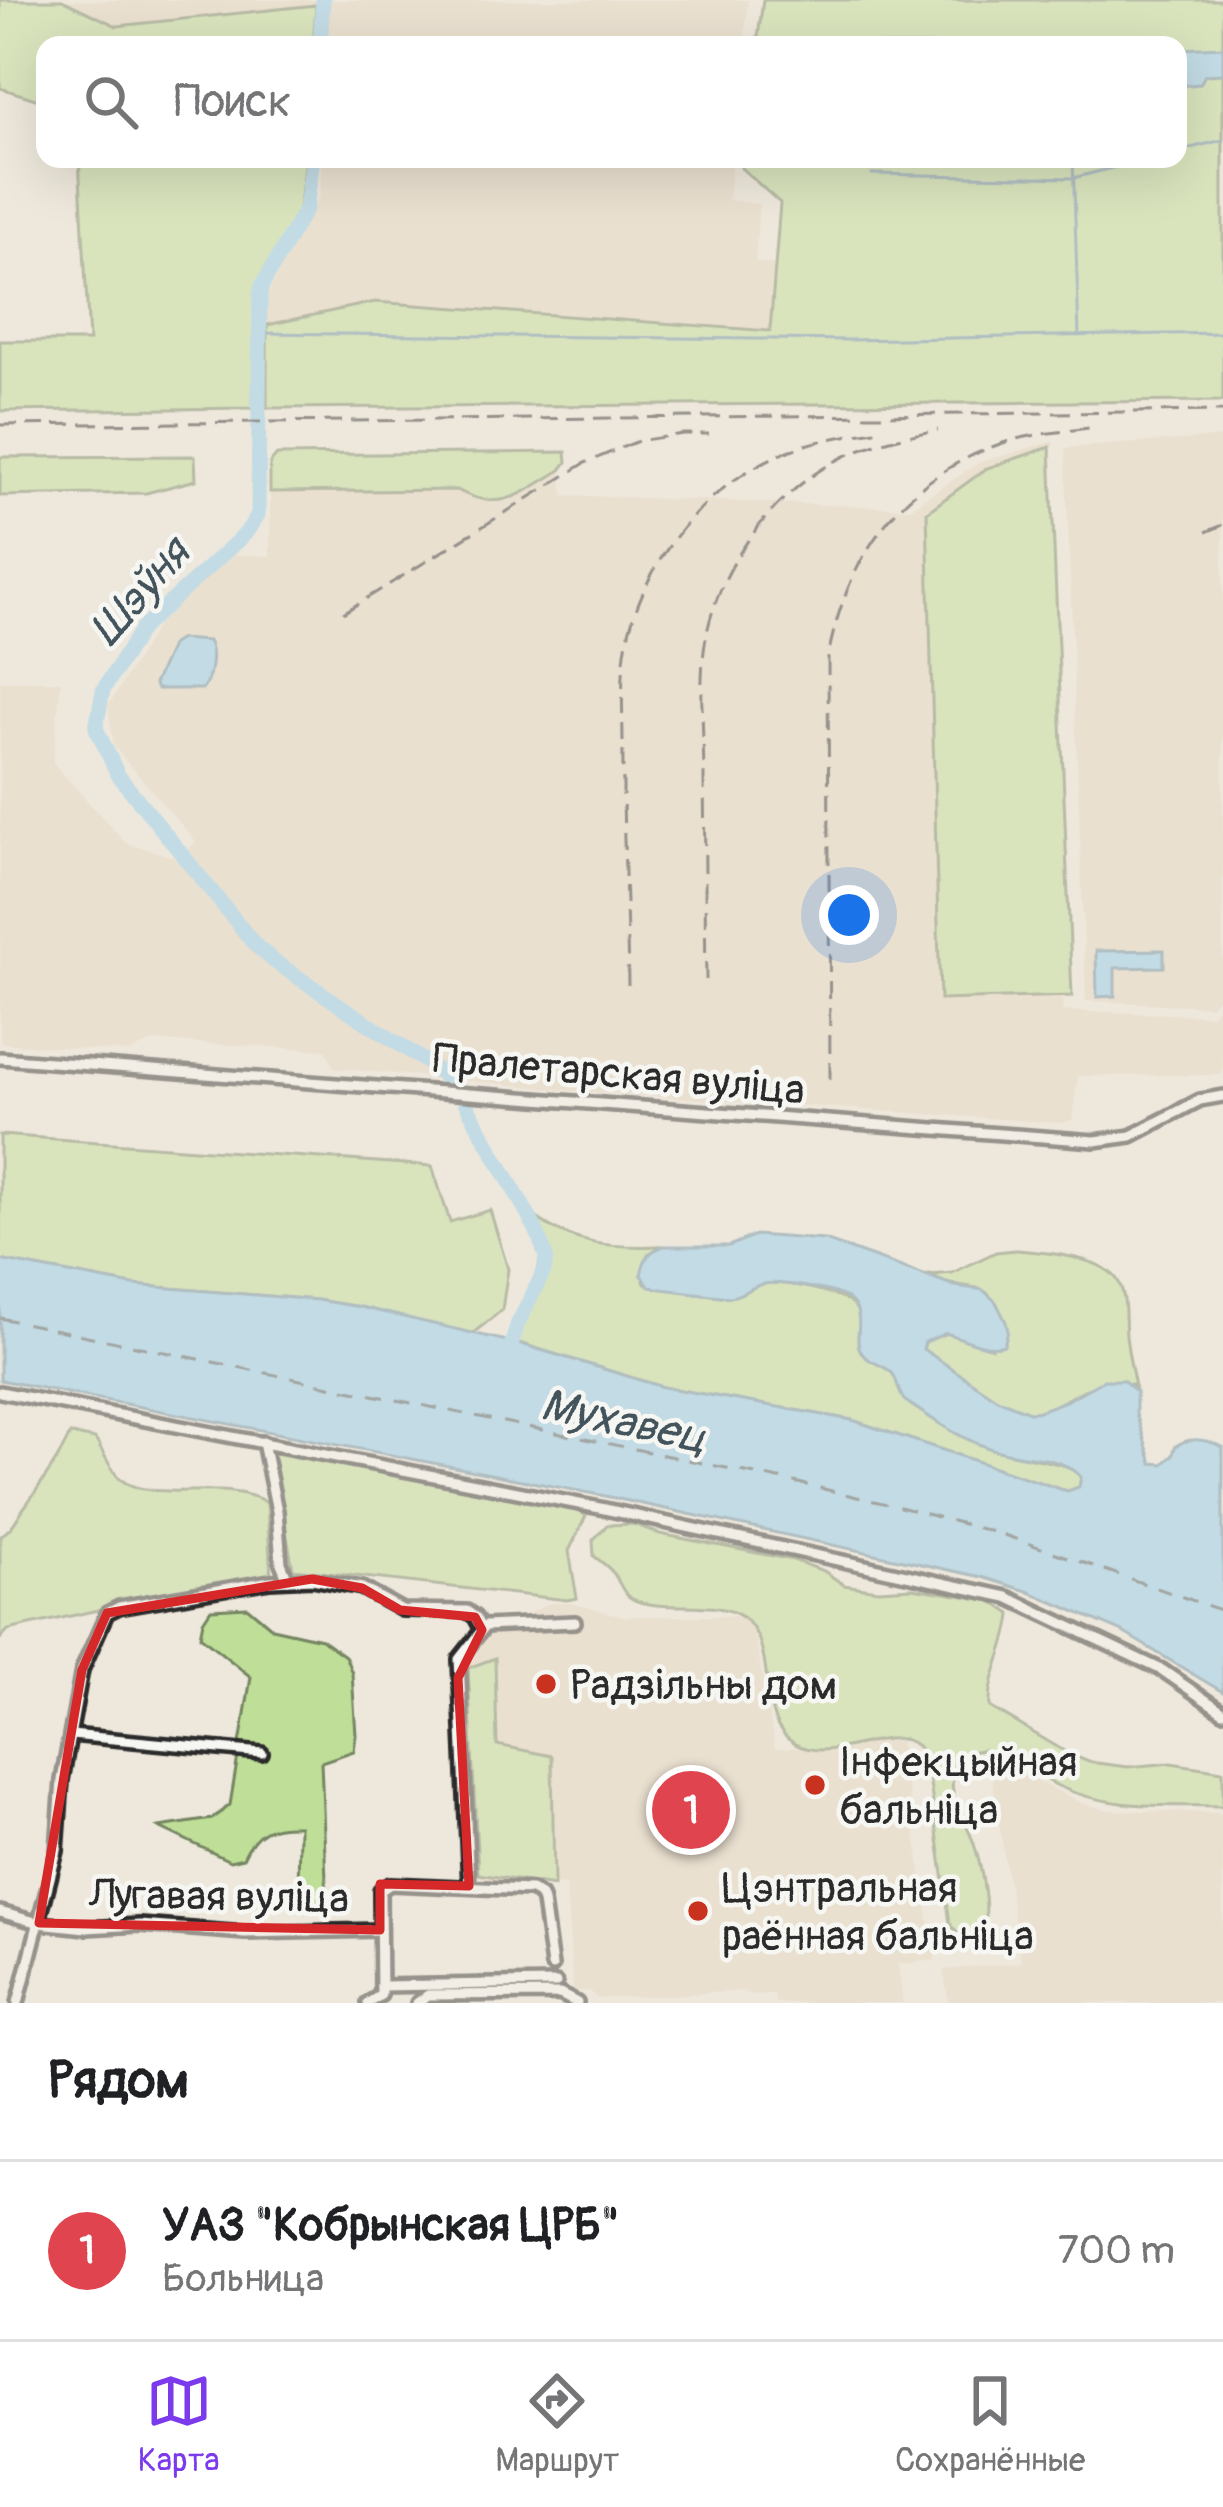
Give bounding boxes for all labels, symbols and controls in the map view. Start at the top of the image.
search box [36,36,1187,168]
icon: search [78,69,144,135]
text: Поиск [174,74,291,130]
water label: Шэўня [79,524,205,657]
your location [819,885,879,945]
street label: Пралетарская вуліца [431,1033,807,1117]
water label: Мухавец [536,1377,711,1467]
place label: Радзільны дом [570,1660,837,1712]
marker: Радзільны дом [533,1671,559,1697]
place label: Інфекцыйная бальніца [839,1737,1078,1837]
pin: 1 [652,1765,730,1855]
marker: Інфекцыйная бальніца [802,1772,828,1798]
place label: Цэнтральная раённая бальніца [722,1863,1034,1963]
street label: Лугавая вуліца [87,1869,349,1925]
marker: Цэнтральная раённая бальніца [685,1898,711,1924]
text: Рядом [48,2049,189,2113]
text: УАЗ "Кобрынская ЦРБ" [162,2198,619,2254]
text: 1 [79,2226,95,2275]
text: 700 m [1058,2226,1175,2275]
text: Больница [162,2254,324,2303]
tab: Карта [138,2368,220,2481]
tab: Маршрут [495,2368,619,2481]
tab: Сохранённые [895,2368,1085,2481]

